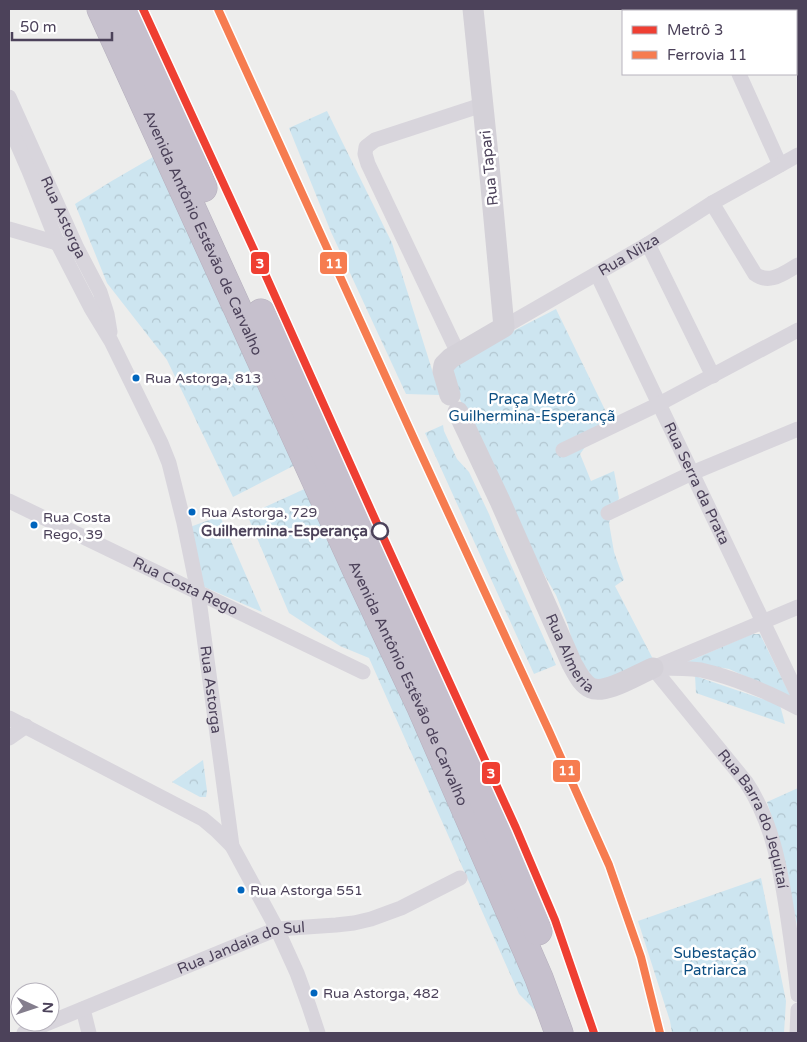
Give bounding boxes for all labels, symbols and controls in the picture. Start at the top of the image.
scale bar [12,10,112,42]
legend [622,10,797,75]
text: 50 m [20,18,57,36]
text: Metrô 3 [667,21,723,39]
text: Ferrovia 11 [667,46,747,64]
street label: Avenida Antônio Estêvão de Carvalho [139,107,267,358]
street label: Rua Tapari [476,129,502,207]
street label: Rua Astorga [37,173,90,262]
street label: Rua Nilza [595,230,663,280]
line badge: 3 [250,251,270,275]
line badge: 11 [319,251,348,275]
text: 3 [256,255,265,272]
text: 11 [325,255,343,272]
place label: Rua Astorga, 813 [145,370,261,387]
marker: Rua Astorga, 813 [131,373,141,383]
park label: Praça Metrô Guilhermina-Esperançã [449,390,615,425]
street label: Rua Serra da Prata [660,419,734,548]
place label: Rua Astorga, 729 [201,504,317,521]
marker: Rua Astorga, 729 [187,507,197,517]
place label: Rua Costa Rego, 39 [43,509,111,543]
marker: Rua Costa Rego, 39 [29,520,39,530]
place label: Guilhermina-Esperança [201,522,368,541]
marker: Guilhermina-Esperança [371,522,389,540]
street label: Rua Costa Rego [130,553,241,619]
street label: Avenida Antônio Estêvão de Carvalho [345,558,472,809]
street label: Rua Almeria [542,611,597,697]
street label: Rua Astorga [196,644,226,735]
street label: Rua Barra do Jequitaí [714,746,792,890]
line badge: 11 [552,759,581,783]
line badge: 3 [481,761,501,785]
text: 11 [558,762,576,779]
text: 3 [487,765,496,782]
place label: Rua Astorga 551 [250,882,363,899]
marker: Rua Astorga 551 [236,885,246,895]
street label: Rua Jandaia do Sul [174,918,306,978]
park label: Subestação Patriarca [673,944,757,979]
north arrow [10,982,60,1032]
place label: Rua Astorga, 482 [323,985,439,1002]
marker: Rua Astorga, 482 [309,988,319,998]
text: N [39,1002,56,1014]

